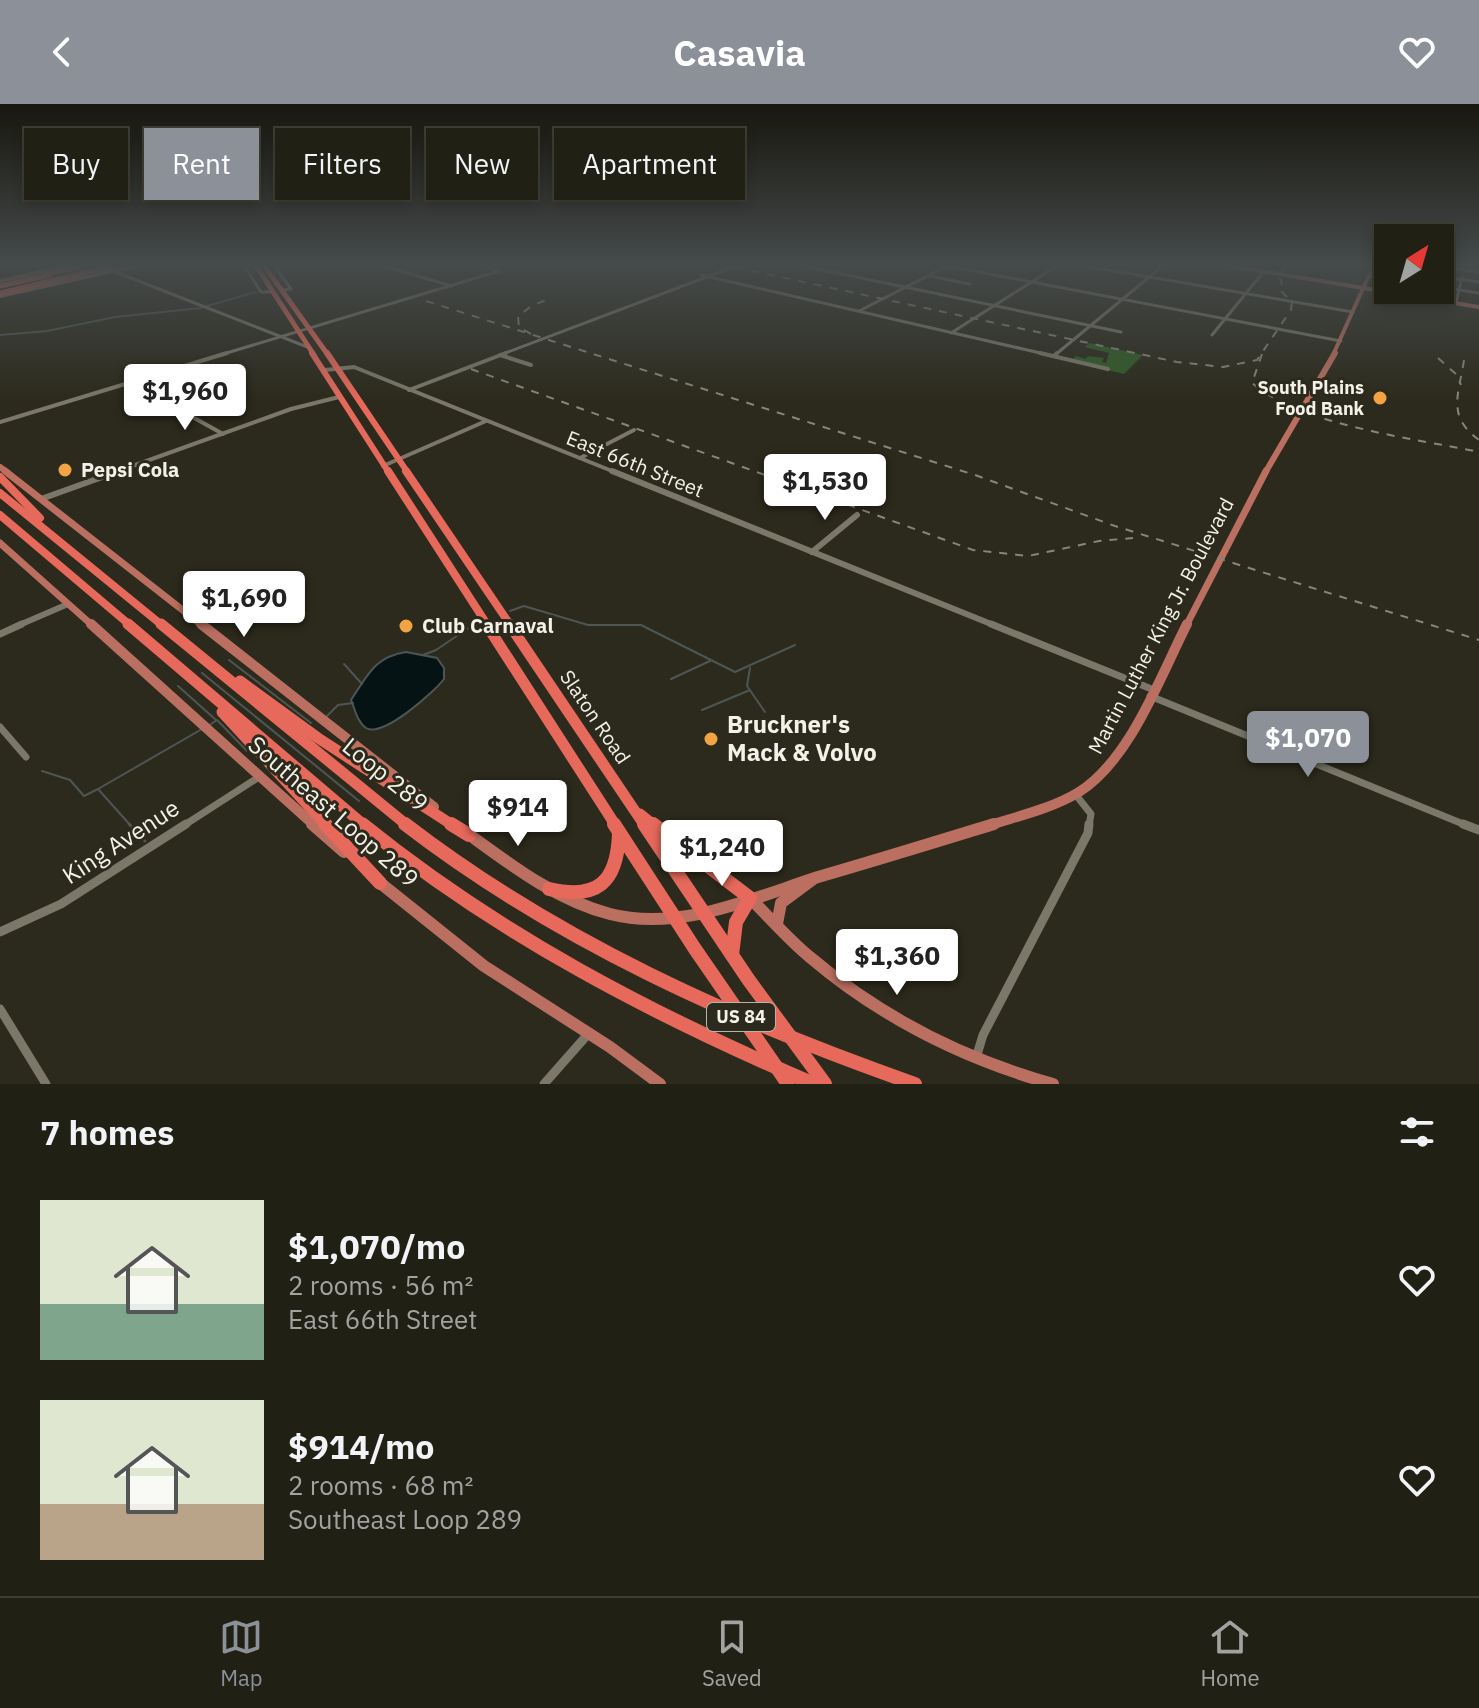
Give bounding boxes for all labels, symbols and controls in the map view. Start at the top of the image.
text: Casavia [673,29,806,76]
icon: back [40,30,84,74]
icon: heart [1395,30,1439,74]
chip: Buy [24,128,128,200]
chip: Rent [144,128,259,200]
chip: Filters [275,128,410,200]
chip: New [426,128,538,200]
chip: Apartment [554,128,745,200]
north arrow [1374,224,1454,304]
map controls [1374,224,1454,304]
pin: $1,960 [120,364,250,432]
text: $1,960 [142,373,228,407]
place label: South Plains Food Bank [1258,376,1365,420]
marker: South Plains Food Bank [1371,389,1389,407]
street label: East 66th Street [563,424,708,503]
pin: $1,530 [760,454,890,522]
place label: Pepsi Cola [81,456,179,483]
marker: Pepsi Cola [56,461,74,479]
text: $1,530 [782,463,868,497]
street label: Martin Luther King Jr. Boulevard [1081,493,1240,759]
pin: $1,690 [179,571,309,639]
text: $1,690 [201,580,287,614]
place label: Club Carnaval [422,612,553,639]
marker: Club Carnaval [397,617,415,635]
street label: Slaton Road [554,664,637,769]
place label: Bruckner's Mack & Volvo [727,708,877,768]
pin: $1,070 [1243,711,1373,779]
text: $1,070 [1265,720,1351,754]
street label: Southeast Loop 289 [242,728,426,894]
street label: Loop 289 [336,730,435,819]
marker: Bruckner's Mack & Volvo [702,730,720,748]
pin: $914 [471,780,565,848]
text: $914 [487,789,549,823]
street label: King Avenue [56,791,185,891]
pin: $1,240 [657,820,787,888]
text: $1,240 [679,829,765,863]
pin: $1,360 [832,929,962,997]
text: $1,360 [854,938,940,972]
road number: US 84 [707,1003,775,1031]
text: 7 homes [40,1110,175,1154]
icon: filters [1395,1110,1439,1154]
text: $1,070/mo [288,1224,465,1268]
icon: home [104,1232,200,1328]
icon: heart [1395,1258,1439,1302]
text: 2 rooms · 56 m² [288,1268,473,1302]
text: East 66th Street [288,1302,477,1336]
text: $914/mo [288,1424,435,1468]
icon: home [104,1432,200,1528]
icon: heart [1395,1458,1439,1502]
text: 2 rooms · 68 m² [288,1468,473,1502]
text: Southeast Loop 289 [288,1502,522,1536]
tab: Map [219,1615,263,1692]
tab: Saved [702,1615,762,1692]
tab: Home [1200,1615,1260,1692]

